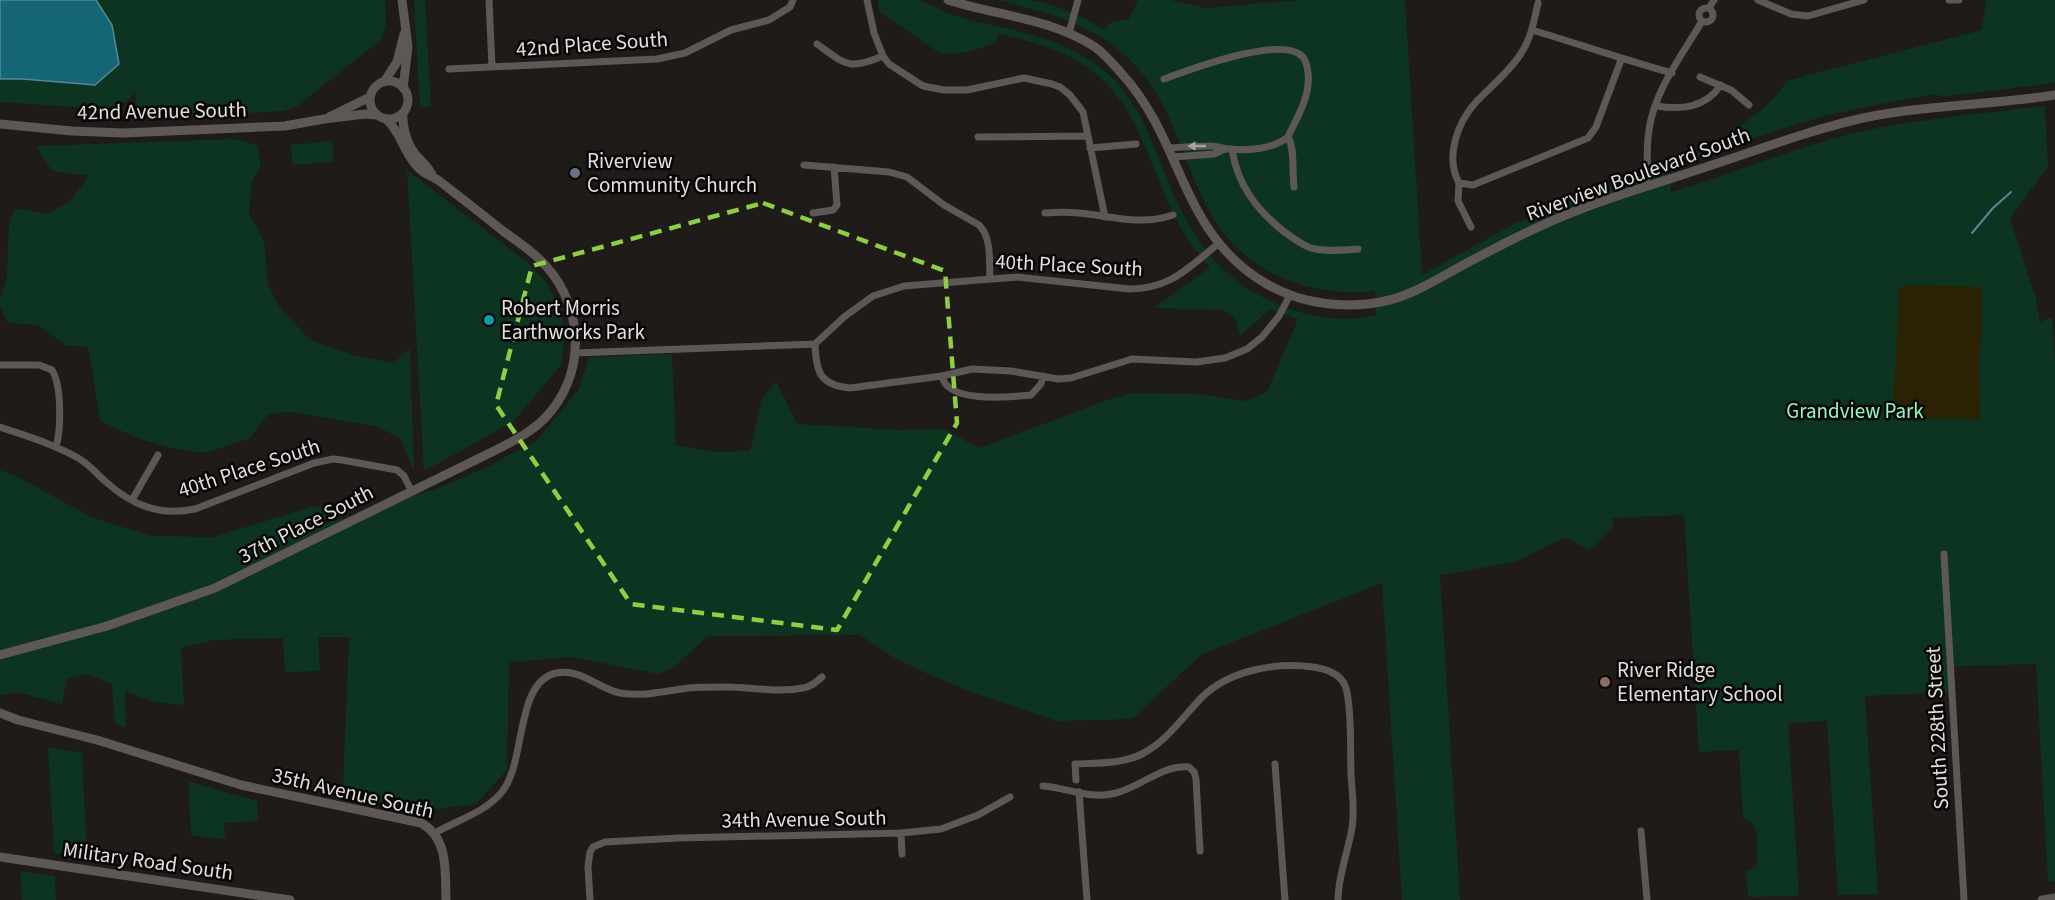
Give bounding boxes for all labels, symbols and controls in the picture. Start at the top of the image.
street label: 42nd Place South [515,24,669,64]
street label: 42nd Avenue South [77,95,247,127]
street label: Riverview Boulevard South [1522,119,1754,229]
one-way arrow [1188,141,1207,151]
place label: Riverview Community Church [587,146,757,200]
marker: Riverview Community Church [568,166,582,180]
street label: 40th Place South [994,246,1144,284]
place label: Robert Morris Earthworks Park [501,293,645,347]
marker: Robert Morris Earthworks Park [482,313,496,327]
park label: Grandview Park [1786,396,1924,426]
street label: 40th Place South [174,431,324,505]
street label: 37th Place South [233,477,379,571]
street label: South 228th Street [1918,646,1956,810]
place label: River Ridge Elementary School [1617,655,1783,709]
marker: River Ridge Elementary School [1598,675,1612,689]
street label: 35th Avenue South [269,760,437,826]
street label: 34th Avenue South [721,803,887,835]
street label: Military Road South [61,834,235,888]

